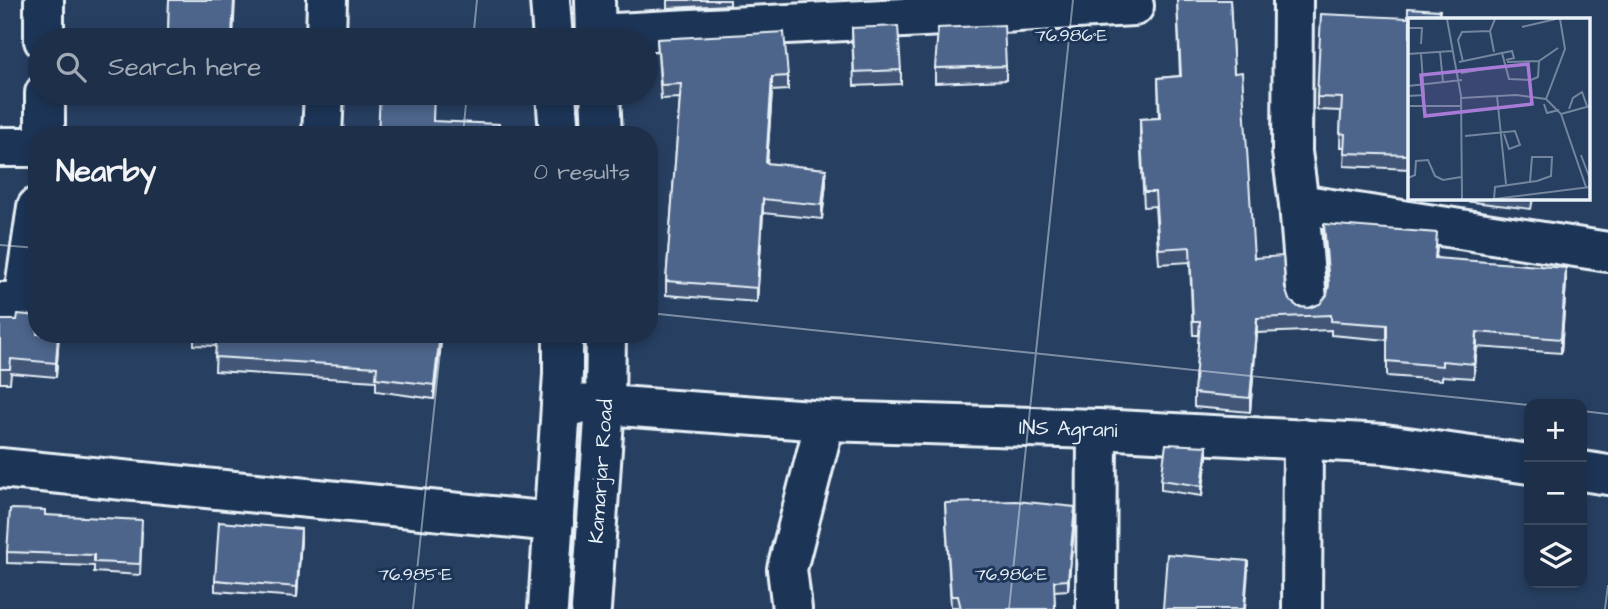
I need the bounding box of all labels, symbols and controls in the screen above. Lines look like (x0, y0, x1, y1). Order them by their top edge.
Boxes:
inset map (1408, 18, 1590, 200)
text: 76.986°E (1035, 23, 1108, 48)
search box (28, 28, 658, 105)
icon: search (52, 48, 90, 86)
text: Search here (108, 49, 261, 85)
text: Nearby (56, 151, 156, 193)
text: 0 results (533, 156, 630, 188)
street label: Kamarjar Road (581, 399, 620, 545)
map controls (1524, 399, 1587, 588)
button: + (1524, 399, 1587, 462)
street label: INS Agrani (1019, 412, 1118, 445)
button: − (1524, 462, 1587, 525)
button: layers (1524, 525, 1587, 588)
text: 76.985°E (378, 562, 452, 587)
text: 76.986°E (975, 562, 1048, 587)

